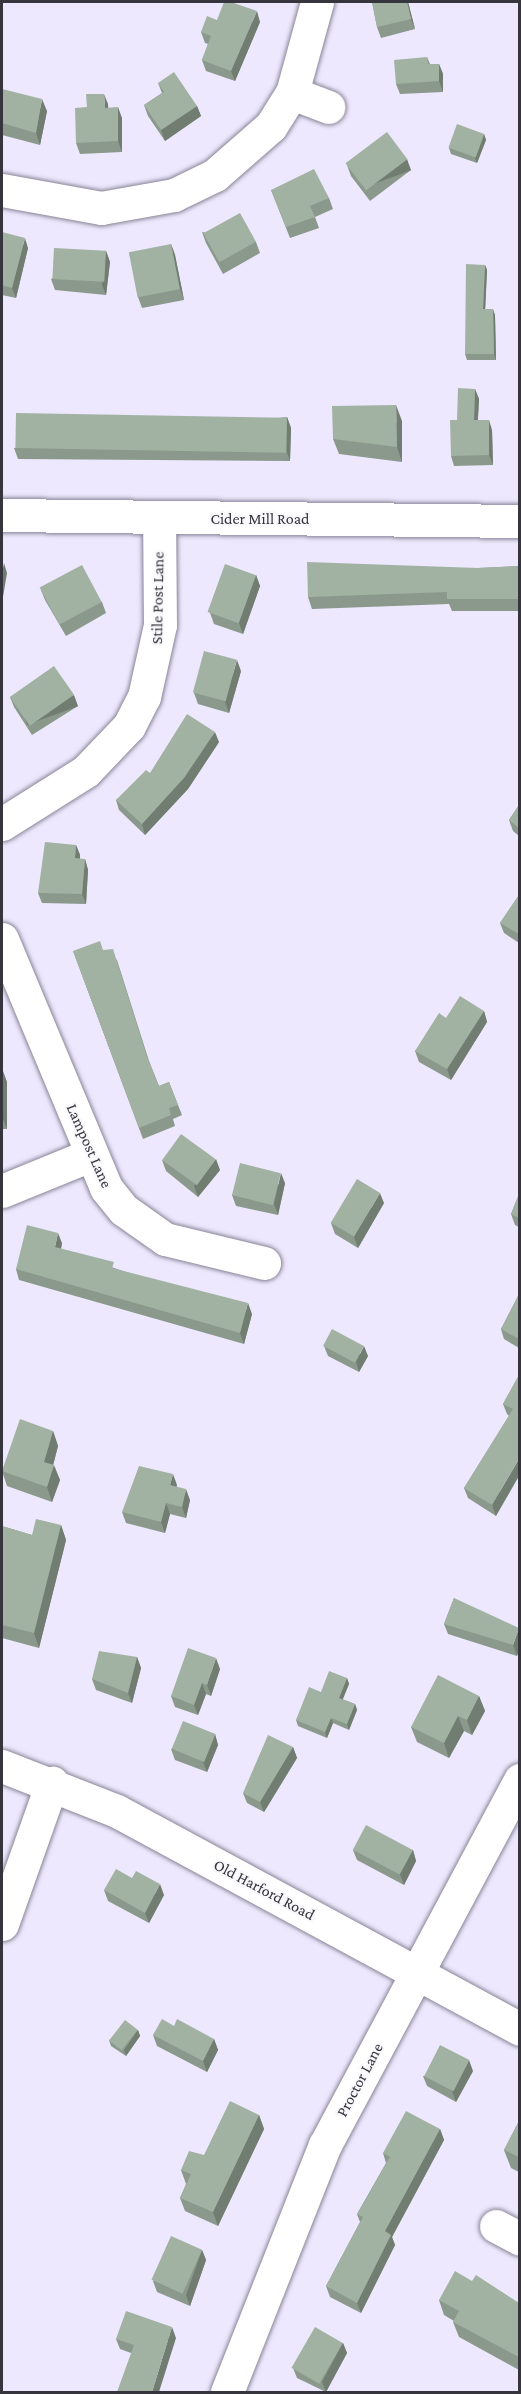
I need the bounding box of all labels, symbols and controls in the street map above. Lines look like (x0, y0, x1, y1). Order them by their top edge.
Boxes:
street label: Cider Mill Road (210, 509, 310, 529)
street label: Stile Post Lane (148, 552, 168, 644)
street label: Lampost Lane (62, 1101, 116, 1191)
street label: Old Harford Road (210, 1855, 318, 1925)
street label: Proctor Lane (333, 2040, 387, 2120)

